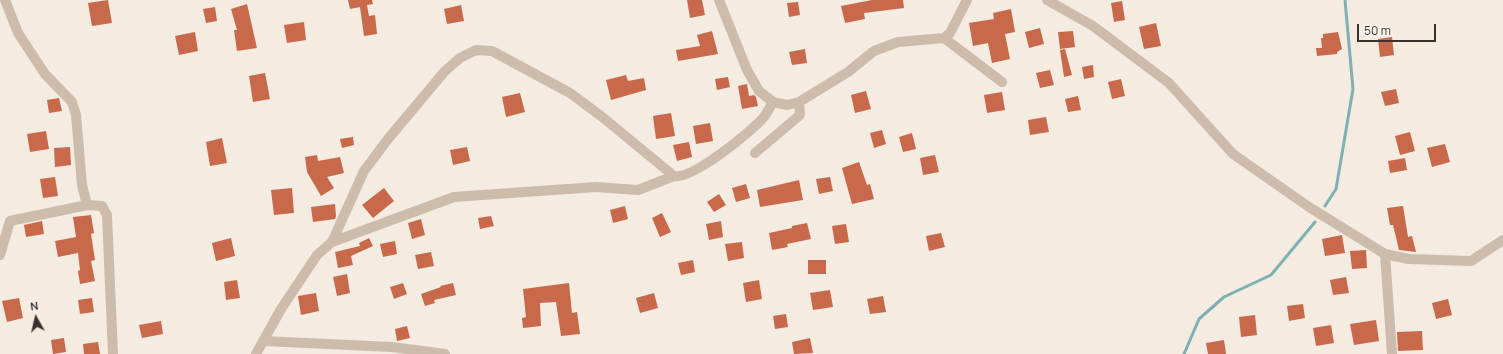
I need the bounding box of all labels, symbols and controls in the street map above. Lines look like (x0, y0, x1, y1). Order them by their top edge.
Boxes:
scale bar (1359, 16, 1438, 42)
text: 50 m (1364, 22, 1391, 39)
north arrow (16, 298, 56, 338)
text: N (29, 298, 39, 314)

